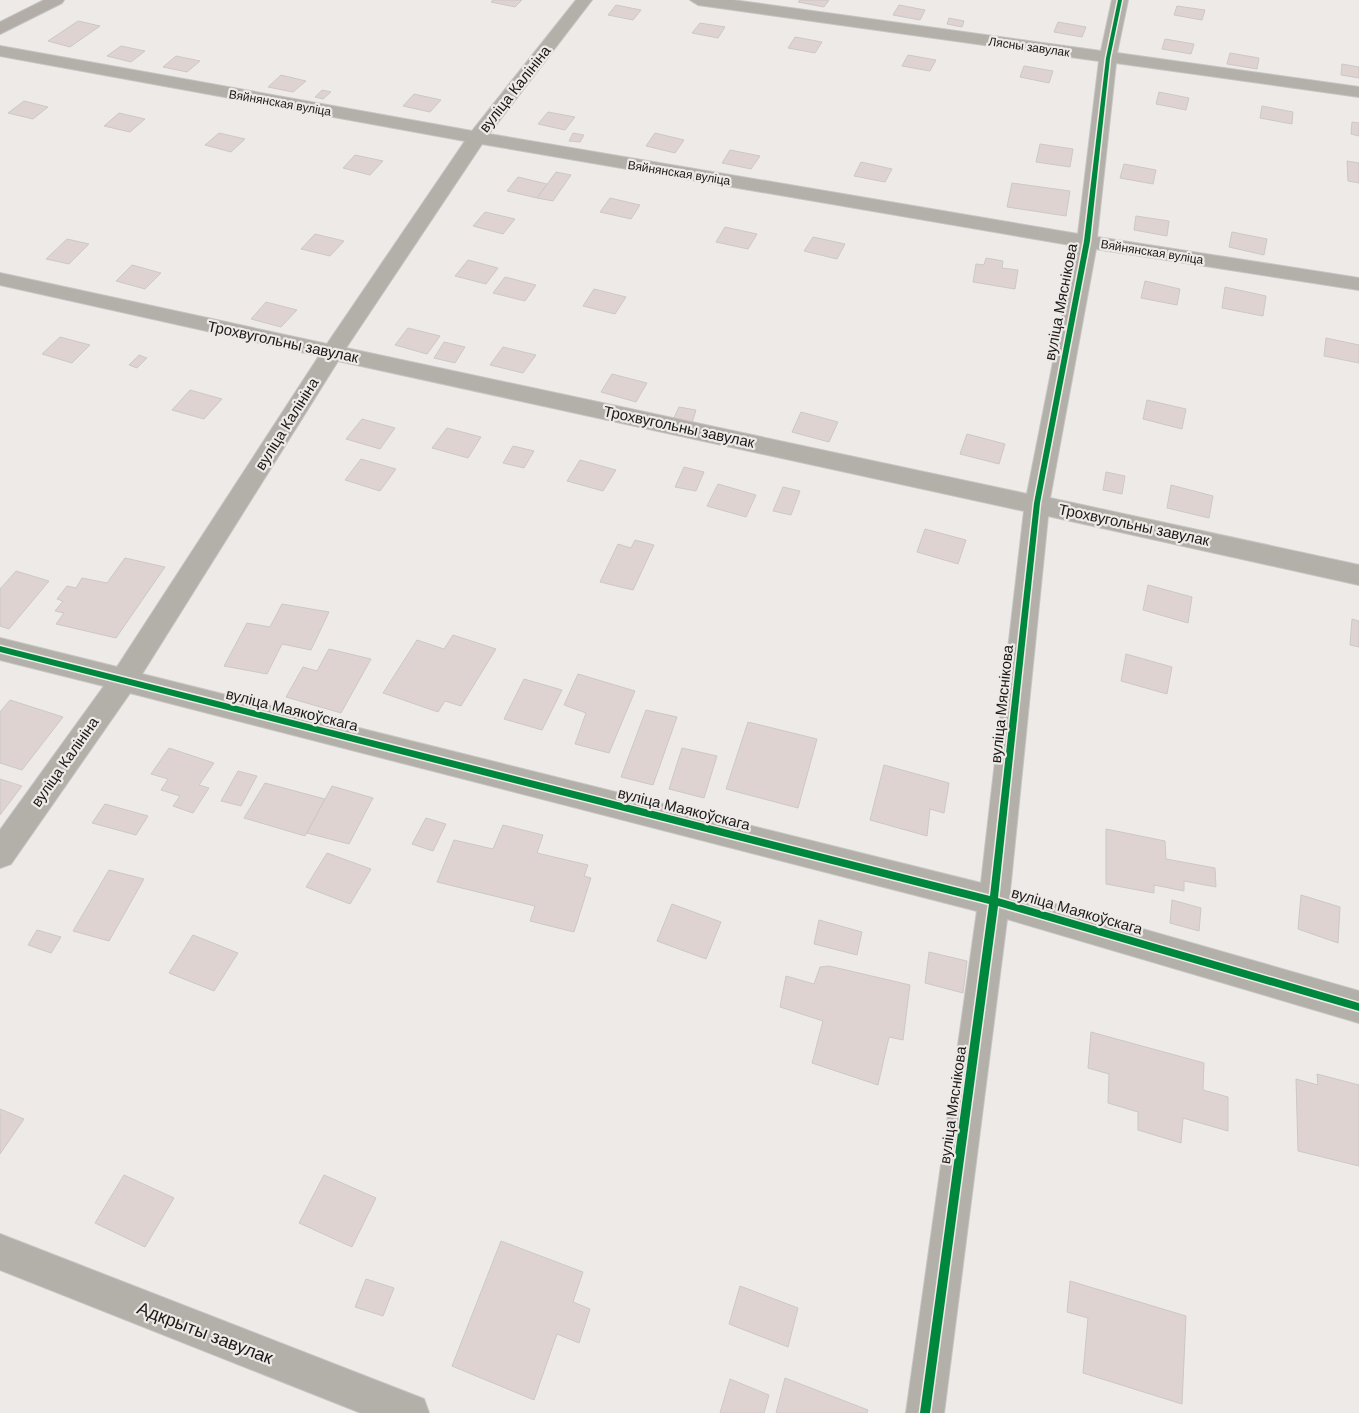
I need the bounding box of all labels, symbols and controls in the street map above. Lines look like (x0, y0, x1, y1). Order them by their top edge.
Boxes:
street label: Лясны завулак (987, 33, 1071, 61)
street label: вуліца Калініна (475, 41, 556, 137)
street label: Вяйнянская вуліца (228, 86, 333, 120)
street label: Вяйнянская вуліца (627, 157, 732, 189)
street label: Вяйнянская вуліца (1100, 236, 1205, 268)
street label: вуліца Мяснікова (1040, 241, 1082, 362)
street label: Трохвугольны завулак (206, 316, 361, 368)
street label: вуліца Калініна (251, 374, 324, 474)
street label: Трохвугольны завулак (602, 401, 757, 453)
street label: Трохвугольны завулак (1057, 499, 1212, 551)
street label: вуліца Мяснікова (986, 643, 1018, 764)
street label: вуліца Маякоўскага (224, 684, 361, 736)
street label: вуліца Калініна (27, 713, 104, 811)
street label: вуліца Маякоўскага (616, 783, 753, 835)
street label: вуліца Маякоўскага (1009, 883, 1146, 939)
street label: вуліца Мяснікова (935, 1044, 971, 1165)
street label: Адкрыты завулак (134, 1296, 277, 1370)

